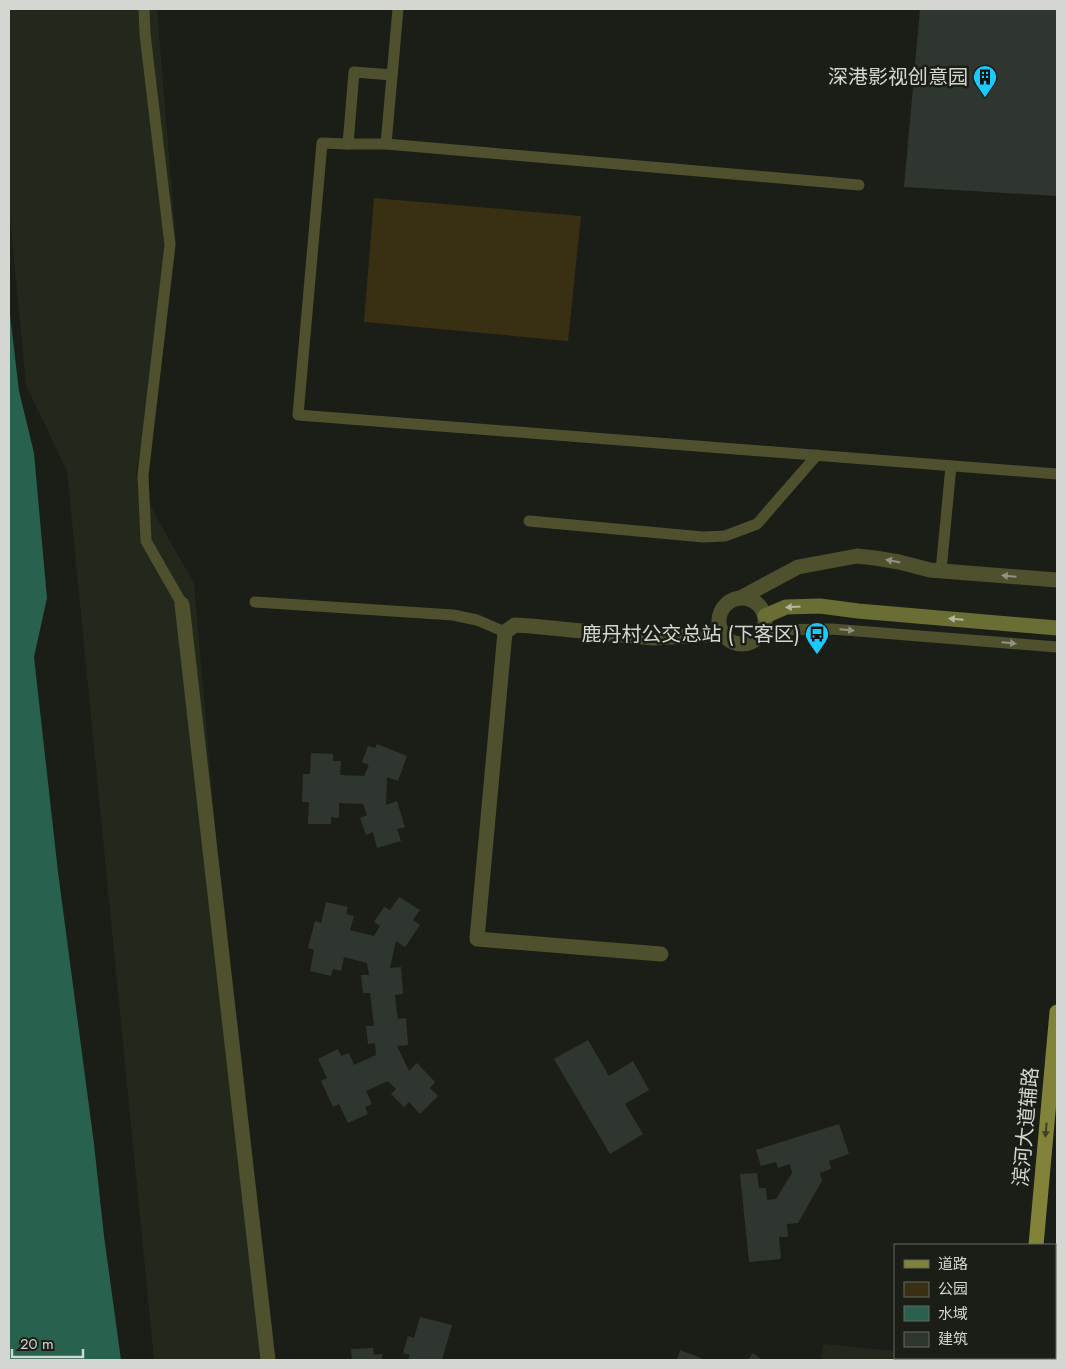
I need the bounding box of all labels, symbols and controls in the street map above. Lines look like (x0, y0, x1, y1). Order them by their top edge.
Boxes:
place label: 深港影视创意园 (828, 63, 968, 92)
building icon: 深港影视创意园 (972, 64, 998, 98)
one-way arrow (884, 557, 900, 565)
one-way arrow (1000, 572, 1016, 580)
one-way arrow (785, 603, 801, 611)
one-way arrow (948, 615, 964, 623)
place label: 鹿丹村公交总站 (下客区) (582, 620, 800, 649)
bus stop icon: 鹿丹村公交总站 (下客区) (804, 621, 830, 655)
one-way arrow (840, 626, 856, 634)
one-way arrow (1002, 640, 1018, 648)
street label: 滨河大道辅路 (1006, 1066, 1046, 1188)
one-way arrow (1042, 1123, 1050, 1139)
legend (894, 1244, 1056, 1359)
text: 道路 (938, 1253, 968, 1275)
text: 公园 (938, 1278, 968, 1300)
text: 水域 (938, 1303, 968, 1325)
scale bar (12, 1326, 84, 1358)
text: 建筑 (938, 1328, 968, 1350)
text: 20 m (20, 1333, 54, 1355)

